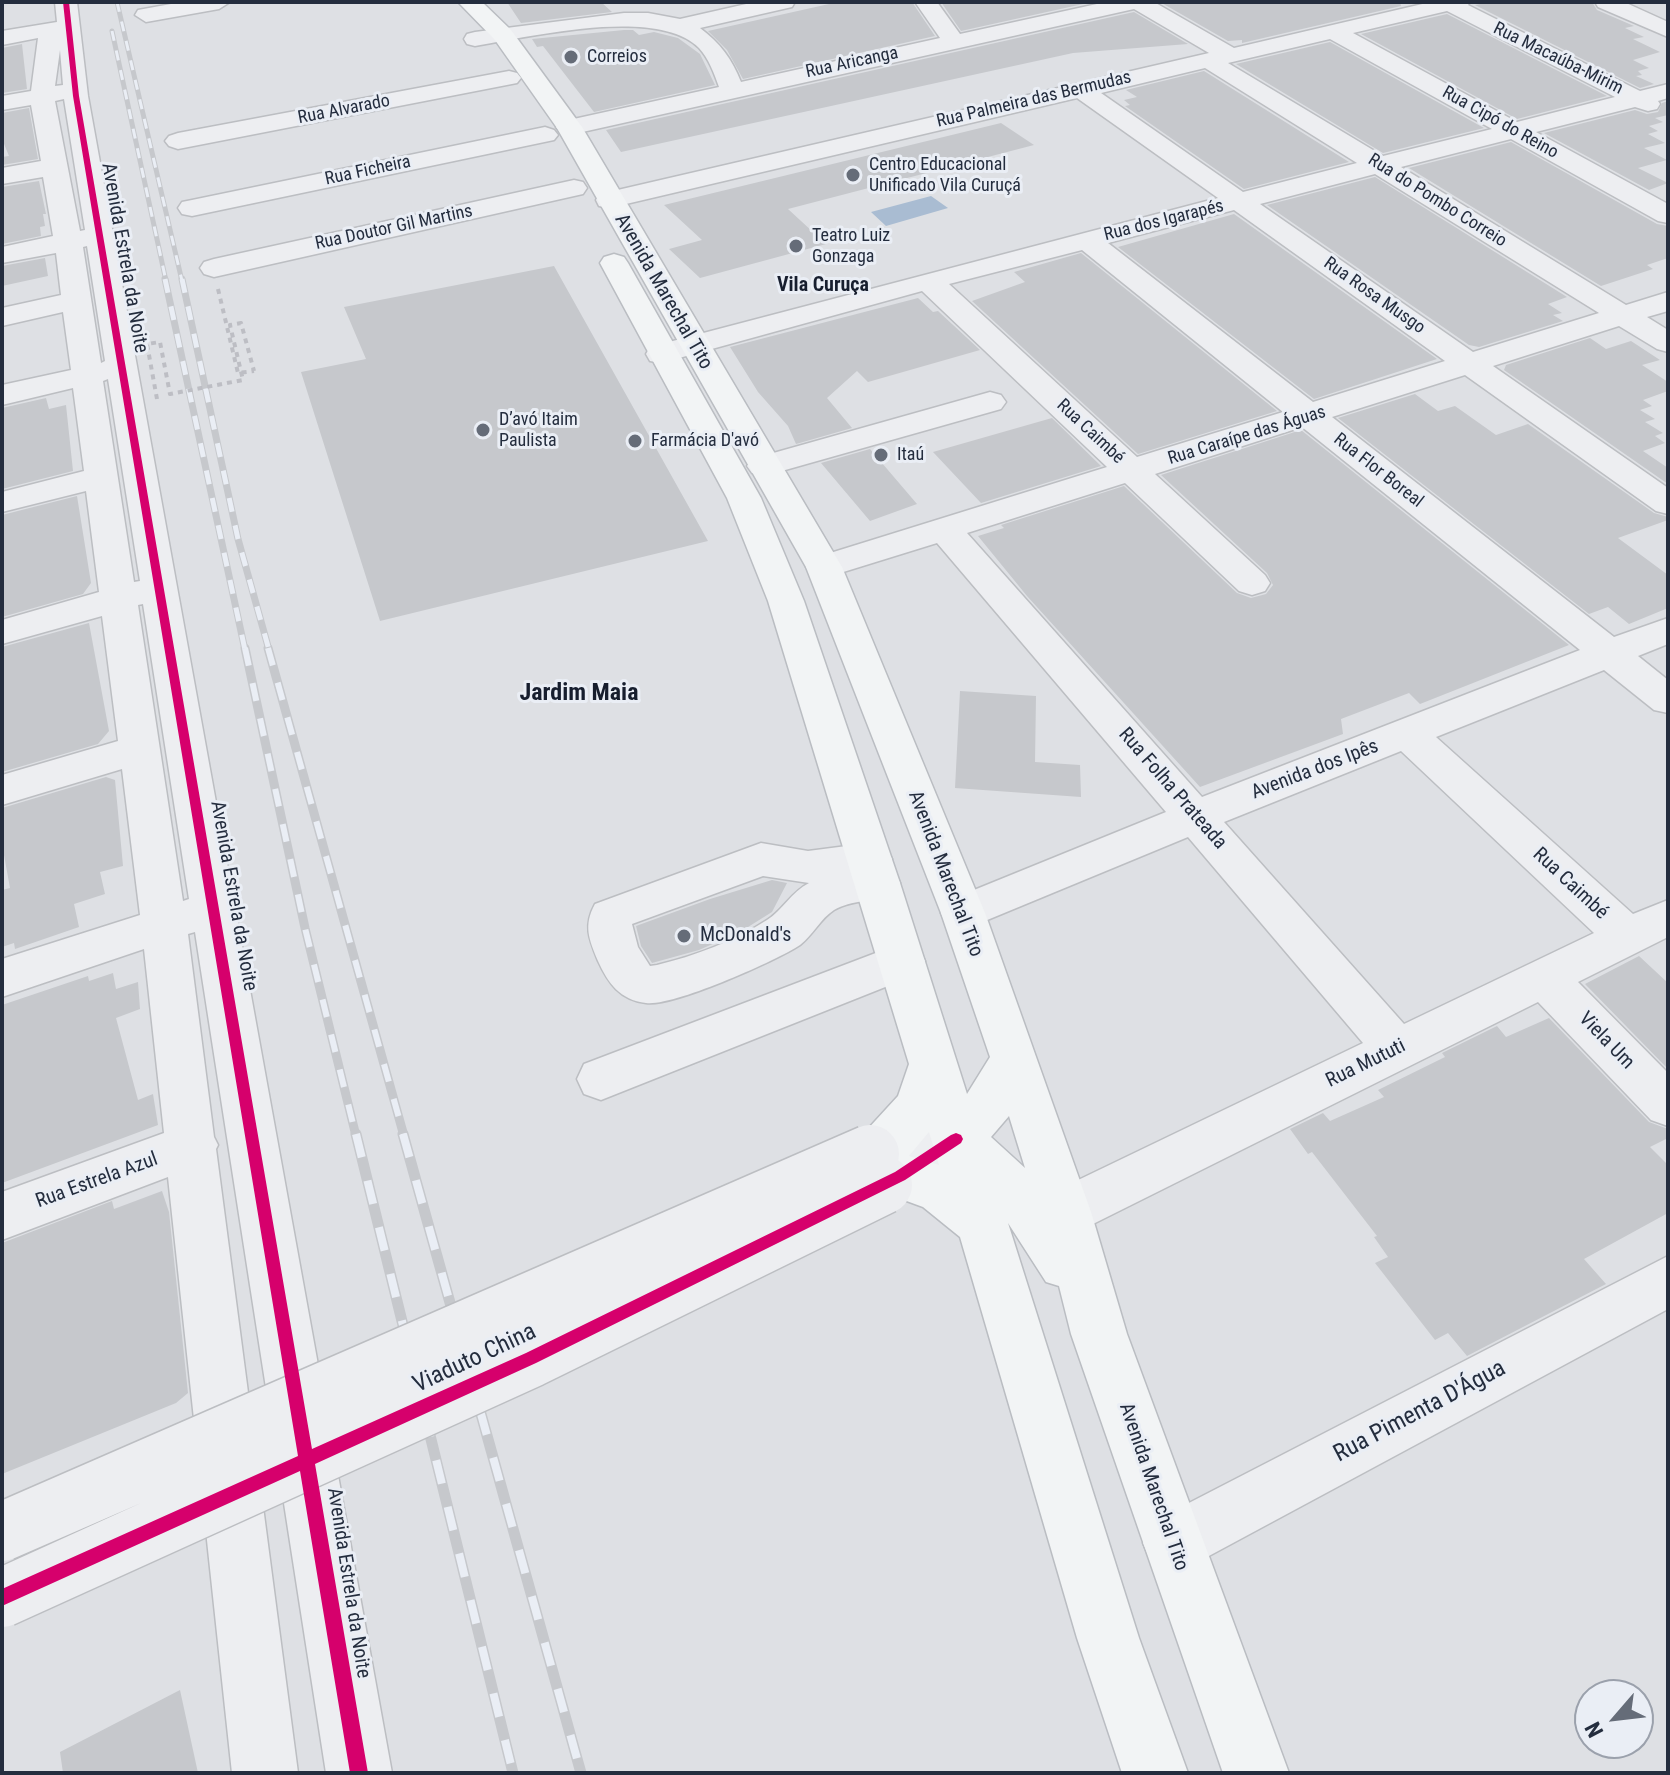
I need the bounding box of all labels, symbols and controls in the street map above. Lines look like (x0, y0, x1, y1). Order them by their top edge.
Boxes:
street label: Rua Macaúba-Mirim (1490, 18, 1626, 100)
street label: Rua Aricanga (804, 43, 900, 83)
place label: Correios (587, 46, 647, 68)
marker: Correios (562, 48, 580, 66)
street label: Rua Palmeira das Bermudas (934, 67, 1134, 133)
street label: Rua Cipó do Reino (1438, 82, 1562, 164)
street label: Rua Alvarado (296, 90, 392, 130)
street label: Rua do Pombo Correio (1364, 150, 1510, 252)
street label: Rua Ficheira (323, 151, 413, 191)
place label: Centro Educacional Unificado Vila Curuçá (869, 154, 1021, 196)
street label: Avenida Estrela da Noite (95, 161, 153, 355)
marker: Centro Educacional Unificado Vila Curuçá (844, 166, 862, 184)
street label: Rua dos Igarapés (1102, 196, 1226, 246)
street label: Rua Doutor Gil Martins (313, 201, 475, 255)
street label: Avenida Marechal Tito (609, 210, 717, 374)
place label: Teatro Luiz Gonzaga (812, 225, 890, 268)
marker: Teatro Luiz Gonzaga (787, 237, 805, 255)
street label: Rua Rosa Musgo (1319, 253, 1429, 339)
district label: Vila Curuça (777, 274, 869, 298)
street label: Rua Caimbé (1052, 395, 1128, 469)
street label: Rua Caraípe das Águas (1165, 402, 1329, 470)
place label: D’avó Itaim Paulista (499, 409, 578, 452)
marker: D’avó Itaim Paulista (474, 421, 492, 439)
street label: Rua Flor Boreal (1329, 429, 1427, 513)
place label: Farmácia D'avó (651, 430, 759, 452)
marker: Farmácia D'avó (626, 432, 644, 450)
place label: Itaú (897, 444, 924, 466)
marker: Itaú (872, 446, 890, 464)
district label: Jardim Maia (520, 680, 638, 708)
street label: Rua Folha Prateada (1113, 723, 1231, 855)
street label: Avenida dos Ipês (1248, 735, 1382, 805)
street label: Avenida Marechal Tito (902, 788, 988, 960)
street label: Avenida Estrela da Noite (204, 799, 262, 993)
street label: Rua Caimbé (1527, 843, 1613, 925)
place label: McDonald's (700, 924, 791, 948)
marker: McDonald's (675, 927, 693, 945)
street label: Viela Um (1573, 1007, 1639, 1075)
street label: Rua Mututi (1322, 1035, 1410, 1093)
street label: Rua Estrela Azul (33, 1148, 161, 1214)
street label: Viaduto China (409, 1318, 541, 1400)
street label: Rua Pimenta D'Água (1329, 1355, 1511, 1469)
street label: Avenida Marechal Tito (1113, 1400, 1193, 1574)
street label: Avenida Estrela da Noite (321, 1486, 375, 1680)
north arrow (1574, 1679, 1654, 1759)
text: N (1580, 1718, 1608, 1741)

